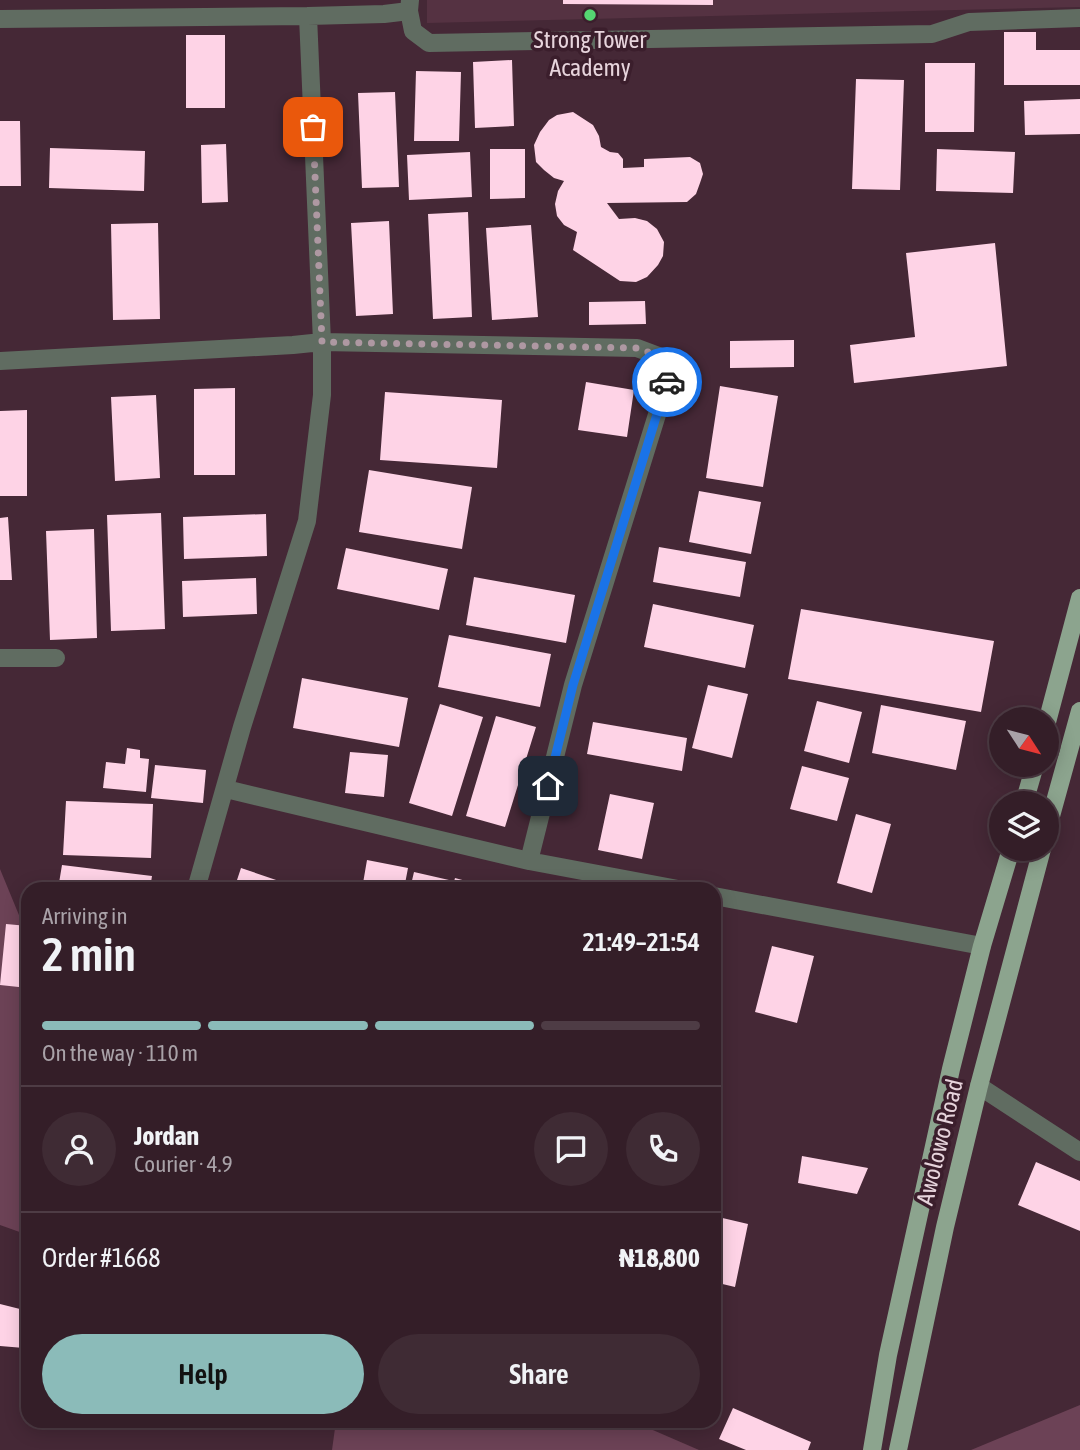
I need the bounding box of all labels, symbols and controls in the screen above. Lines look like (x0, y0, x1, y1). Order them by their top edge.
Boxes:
marker: Strong Tower Academy (582, 7, 598, 23)
place label: Strong Tower Academy (534, 26, 647, 81)
pin (283, 97, 343, 157)
icon: bag (294, 108, 332, 146)
courier (632, 347, 702, 417)
icon: car (648, 363, 686, 401)
north arrow (989, 707, 1059, 777)
map controls (989, 707, 1059, 861)
pin (518, 756, 578, 816)
icon: home (529, 767, 567, 805)
button: layers (989, 791, 1059, 861)
text: Arriving in (42, 903, 128, 929)
text: 21:49–21:54 (583, 927, 700, 957)
text: 2 min (42, 928, 136, 981)
text: On the way · 110 m (42, 1040, 198, 1066)
street label: Awolowo Road (911, 1076, 968, 1208)
button: person (42, 1112, 116, 1186)
button: chat (534, 1112, 608, 1186)
button: phone (626, 1112, 700, 1186)
text: Jordan (134, 1121, 199, 1151)
text: Courier · 4.9 (134, 1151, 233, 1177)
text: Order #1668 (42, 1243, 161, 1273)
text: ₦18,800 (619, 1243, 700, 1273)
button: Help (42, 1334, 364, 1414)
button: Share (378, 1334, 700, 1414)

